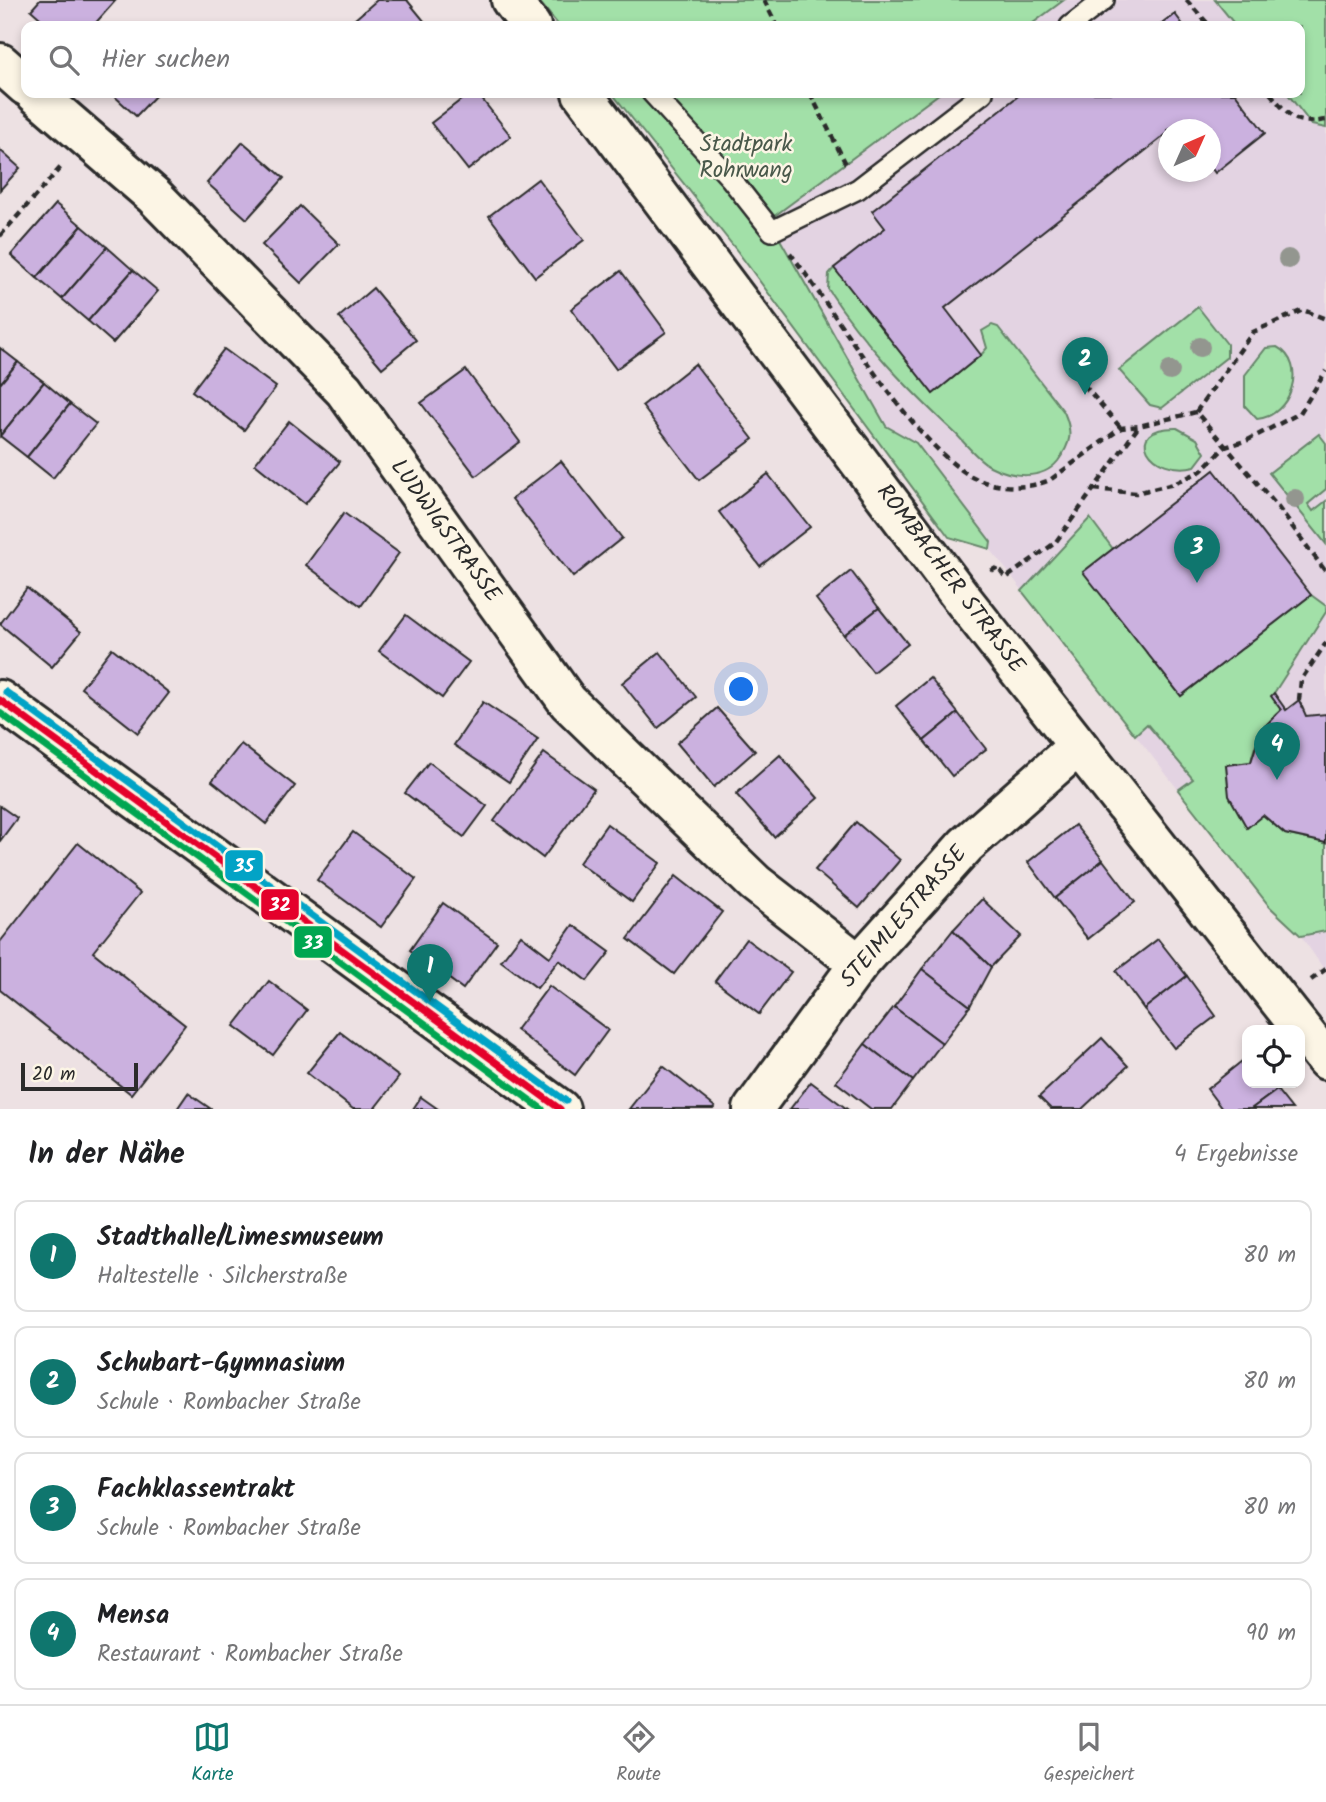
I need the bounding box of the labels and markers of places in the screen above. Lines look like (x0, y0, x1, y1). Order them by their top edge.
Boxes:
pin: 2 (1062, 337, 1108, 395)
pin: 3 (1174, 525, 1220, 583)
pin: 4 (1254, 722, 1300, 780)
pin: 1 (407, 944, 453, 1002)

